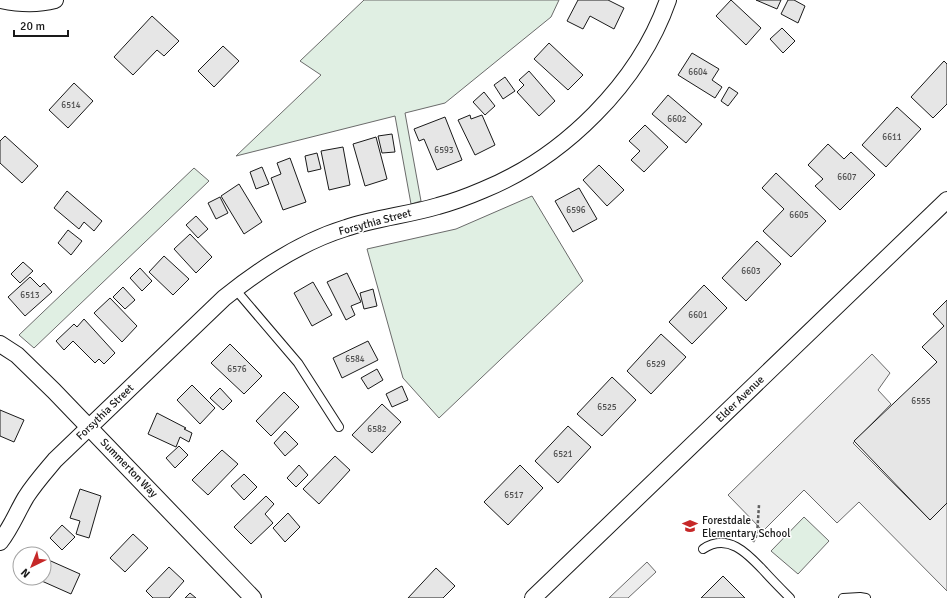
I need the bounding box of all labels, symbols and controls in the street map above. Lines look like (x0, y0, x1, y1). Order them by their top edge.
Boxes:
scale bar (14, 12, 68, 38)
text: 20 m (20, 19, 45, 34)
house number: 6604 (688, 67, 708, 78)
house number: 6514 (61, 100, 81, 111)
house number: 6602 (667, 114, 687, 125)
house number: 6611 (882, 132, 902, 143)
house number: 6593 (434, 145, 454, 156)
house number: 6607 (837, 172, 857, 183)
house number: 6596 (566, 205, 586, 216)
street label: Forsythia Street (337, 206, 413, 238)
house number: 6605 (789, 210, 809, 221)
house number: 6603 (741, 266, 761, 277)
house number: 6513 (20, 290, 40, 301)
house number: 6601 (688, 310, 708, 321)
house number: 6584 (345, 354, 365, 365)
house number: 6529 (646, 359, 666, 370)
house number: 6576 (227, 364, 247, 375)
street label: Elder Avenue (713, 373, 767, 425)
street label: Forsythia Street (74, 381, 137, 443)
house number: 6555 (911, 396, 931, 407)
house number: 6525 (597, 402, 617, 413)
house number: 6582 (367, 424, 387, 435)
street label: Summerton Way (98, 436, 161, 501)
house number: 6521 (553, 449, 573, 460)
house number: 6517 (504, 490, 524, 501)
place label: Forestdale Elementary School (702, 514, 790, 540)
school or university icon: Forestdale Elementary School (681, 517, 699, 535)
north arrow (12, 546, 52, 586)
text: N (18, 566, 33, 580)

